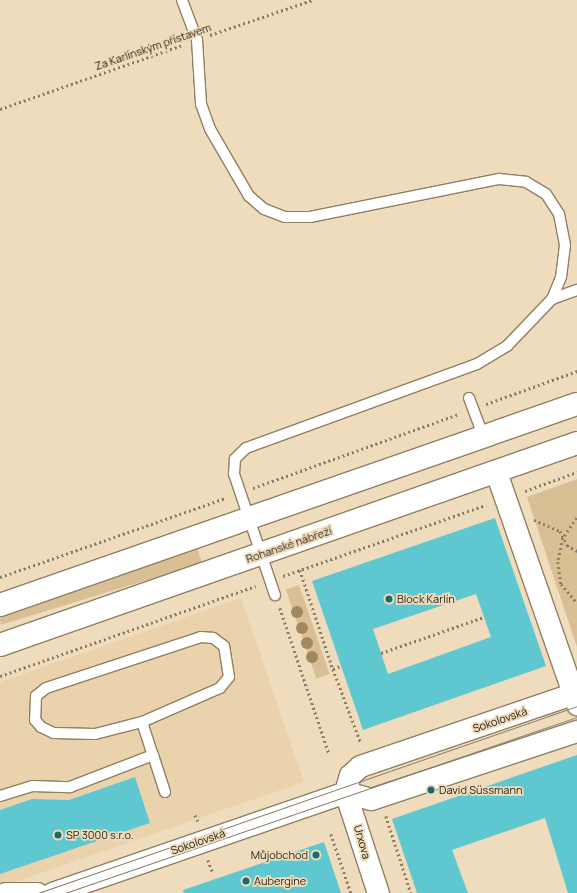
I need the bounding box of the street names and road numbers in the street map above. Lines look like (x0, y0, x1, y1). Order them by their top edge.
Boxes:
street label: Za Karlínským přístavem (93, 21, 213, 73)
street label: Rohanské nábřeží (244, 524, 334, 566)
street label: Sokolovská (471, 705, 529, 735)
street label: Urxova (351, 823, 373, 861)
street label: Sokolovská (169, 827, 227, 857)

